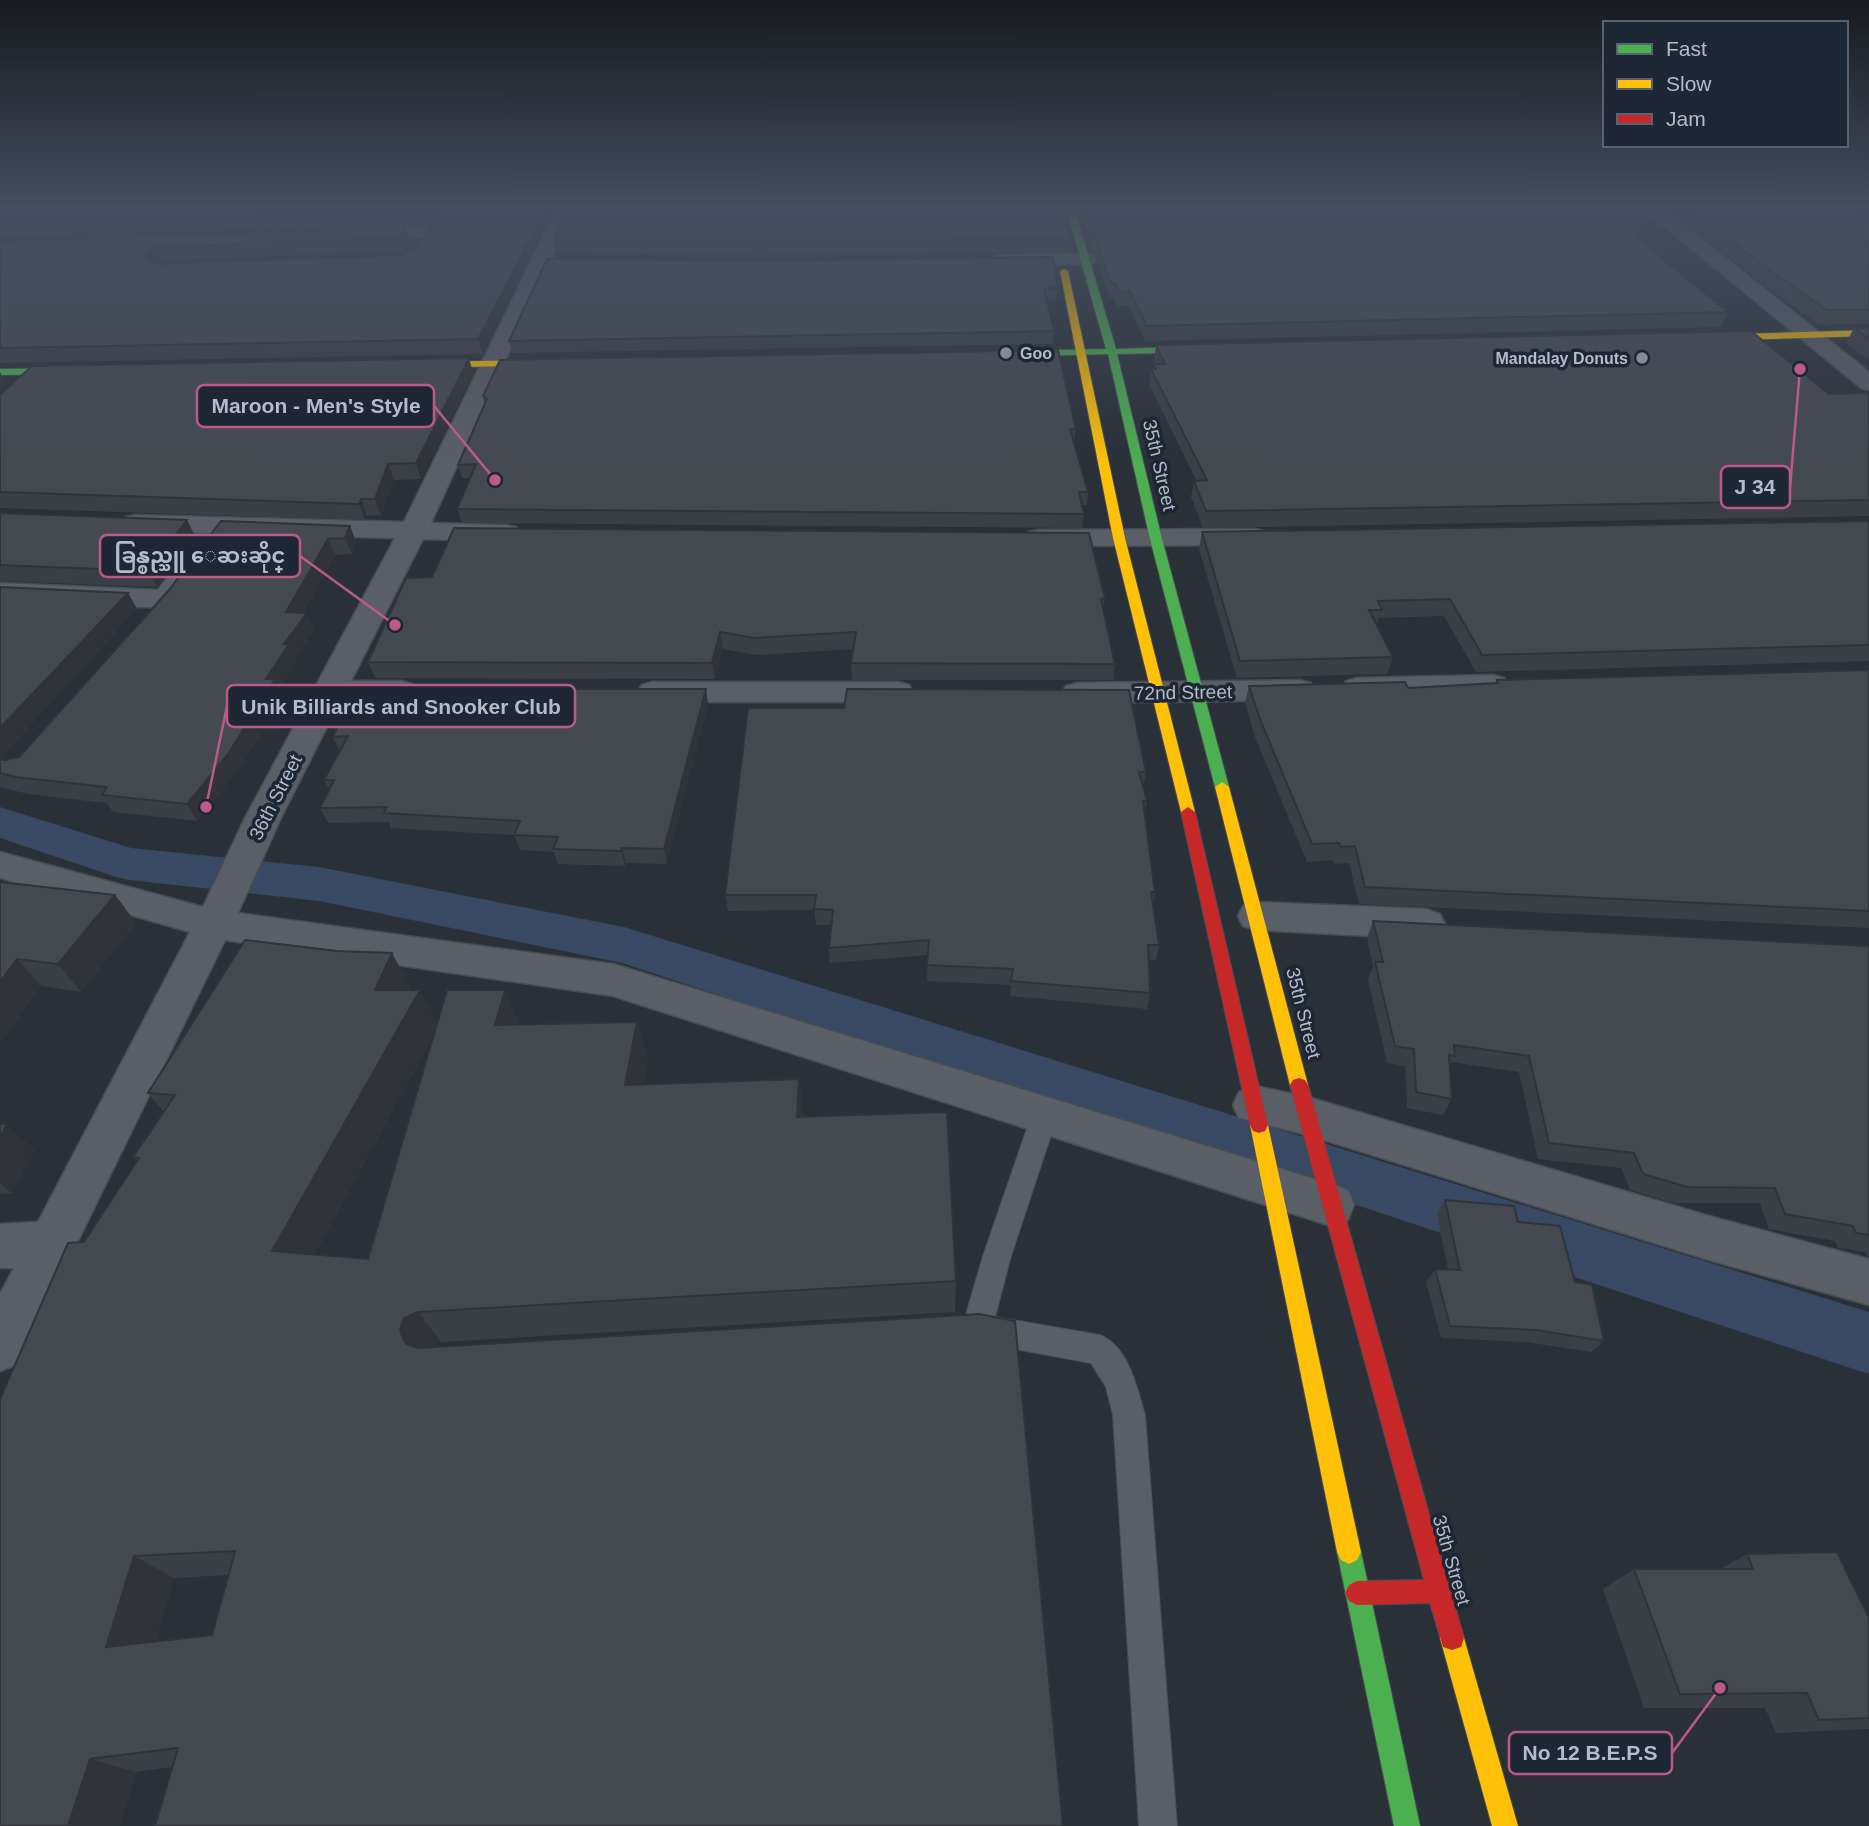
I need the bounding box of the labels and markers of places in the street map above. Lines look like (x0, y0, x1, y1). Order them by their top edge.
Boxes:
marker: Goo (998, 345, 1014, 361)
place label: Goo (1020, 345, 1052, 362)
place label: Mandalay Donuts (1496, 350, 1628, 367)
marker: Mandalay Donuts (1634, 350, 1650, 366)
callout: Maroon - Men's Style (197, 385, 434, 427)
callout: J 34 (1721, 466, 1790, 508)
callout: ခြန္စည္သူ ေဆးဆိုင္ (100, 535, 300, 577)
callout: Unik Billiards and Snooker Club (227, 685, 575, 727)
callout: No 12 B.E.P.S (1509, 1732, 1672, 1774)

